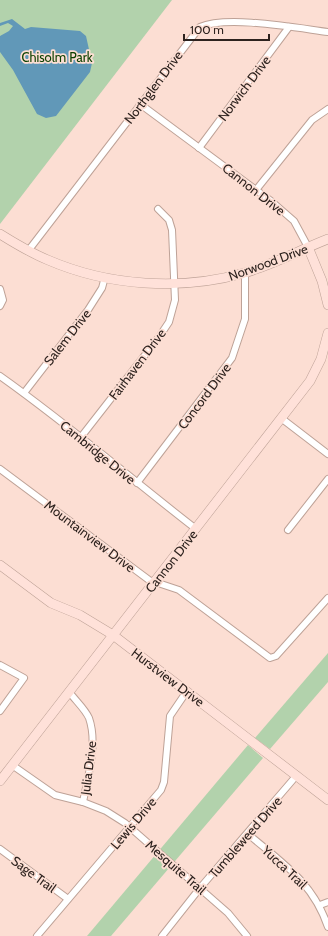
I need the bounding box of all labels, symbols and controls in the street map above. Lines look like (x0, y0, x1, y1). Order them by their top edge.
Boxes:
scale bar (184, 16, 269, 42)
text: 100 m (190, 22, 224, 37)
street label: Northglen Drive (120, 47, 186, 127)
park label: Chisolm Park (21, 49, 93, 65)
street label: Norwich Drive (214, 52, 274, 124)
street label: Cannon Drive (219, 160, 289, 219)
street label: Norwood Drive (226, 240, 310, 284)
street label: Salem Drive (40, 305, 94, 368)
street label: Fairhaven Drive (105, 325, 169, 403)
street label: Concord Drive (174, 360, 234, 432)
street label: Cambridge Drive (57, 417, 139, 487)
street label: Mountainview Drive (42, 497, 139, 575)
street label: Cannon Drive (142, 526, 201, 596)
street label: Hurstview Drive (128, 644, 208, 710)
street label: Julia Drive (77, 740, 99, 797)
street label: Tumbleweed Drive (205, 793, 285, 881)
street label: Lewis Drive (107, 794, 159, 852)
street label: Mesquite Trail (142, 836, 210, 898)
street label: Yucca Trail (258, 841, 311, 892)
street label: Sage Trail (8, 852, 60, 896)

